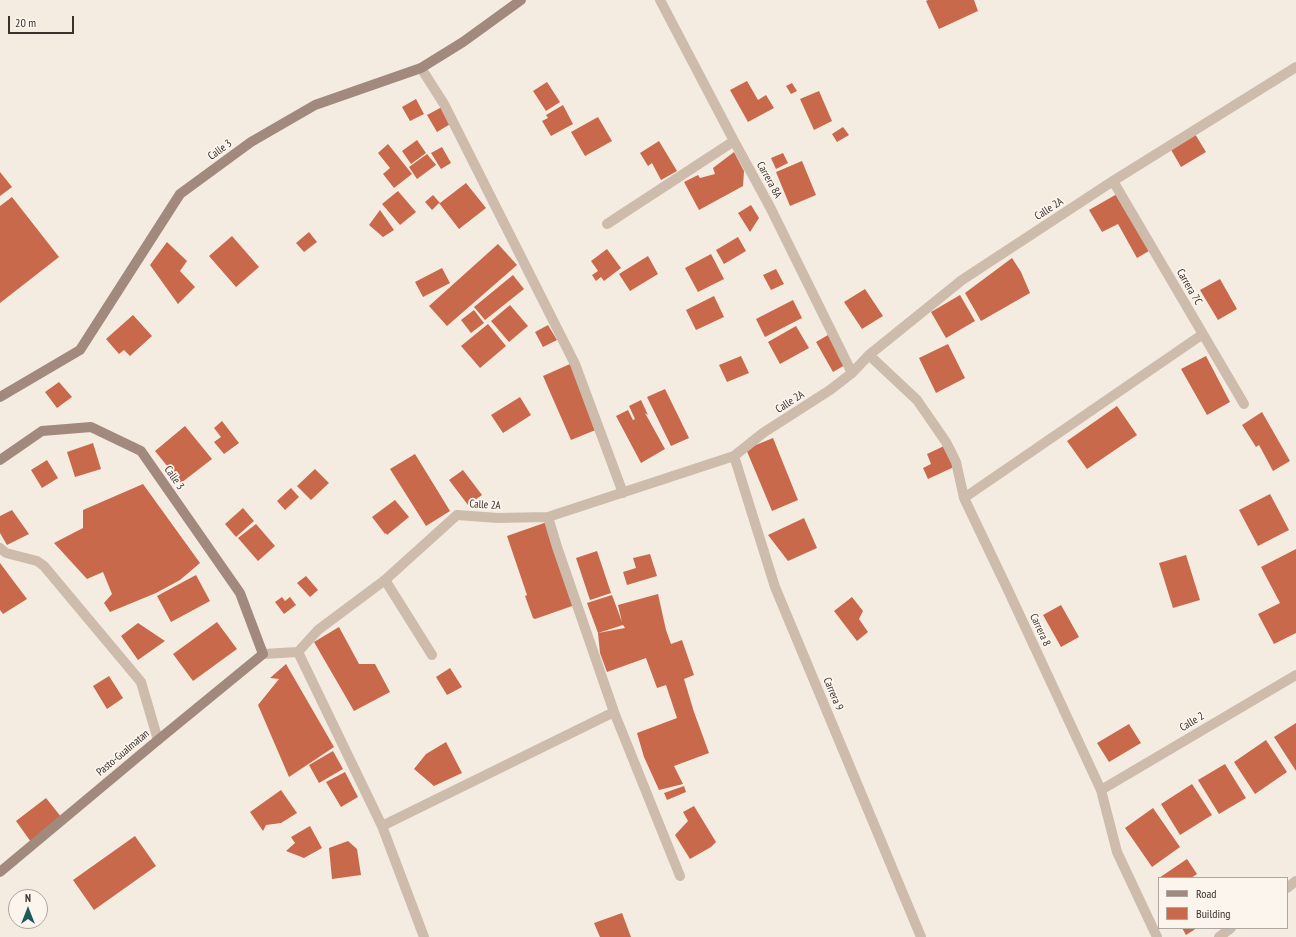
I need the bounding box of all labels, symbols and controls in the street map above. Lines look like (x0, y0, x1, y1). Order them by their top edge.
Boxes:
scale bar (10, 8, 76, 34)
text: 20 m (15, 15, 36, 30)
street label: Calle 3 (206, 137, 234, 163)
street label: Carrera 8A (754, 159, 784, 201)
street label: Calle 2A (1032, 195, 1066, 223)
street label: Carrera 7C (1173, 267, 1205, 307)
street label: Calle 2A (773, 388, 807, 416)
street label: Calle 3 (161, 463, 187, 493)
street label: Calle 2A (469, 498, 501, 512)
street label: Carrera 8 (1027, 612, 1053, 648)
street label: Carrera 9 (820, 676, 846, 712)
street label: Calle 2 (1177, 710, 1207, 734)
street label: Pasto-Gualmatan (94, 727, 152, 779)
legend (1158, 877, 1288, 929)
text: Road (1196, 886, 1216, 901)
north arrow (8, 889, 48, 929)
text: N (25, 891, 31, 905)
text: Building (1196, 906, 1231, 921)

